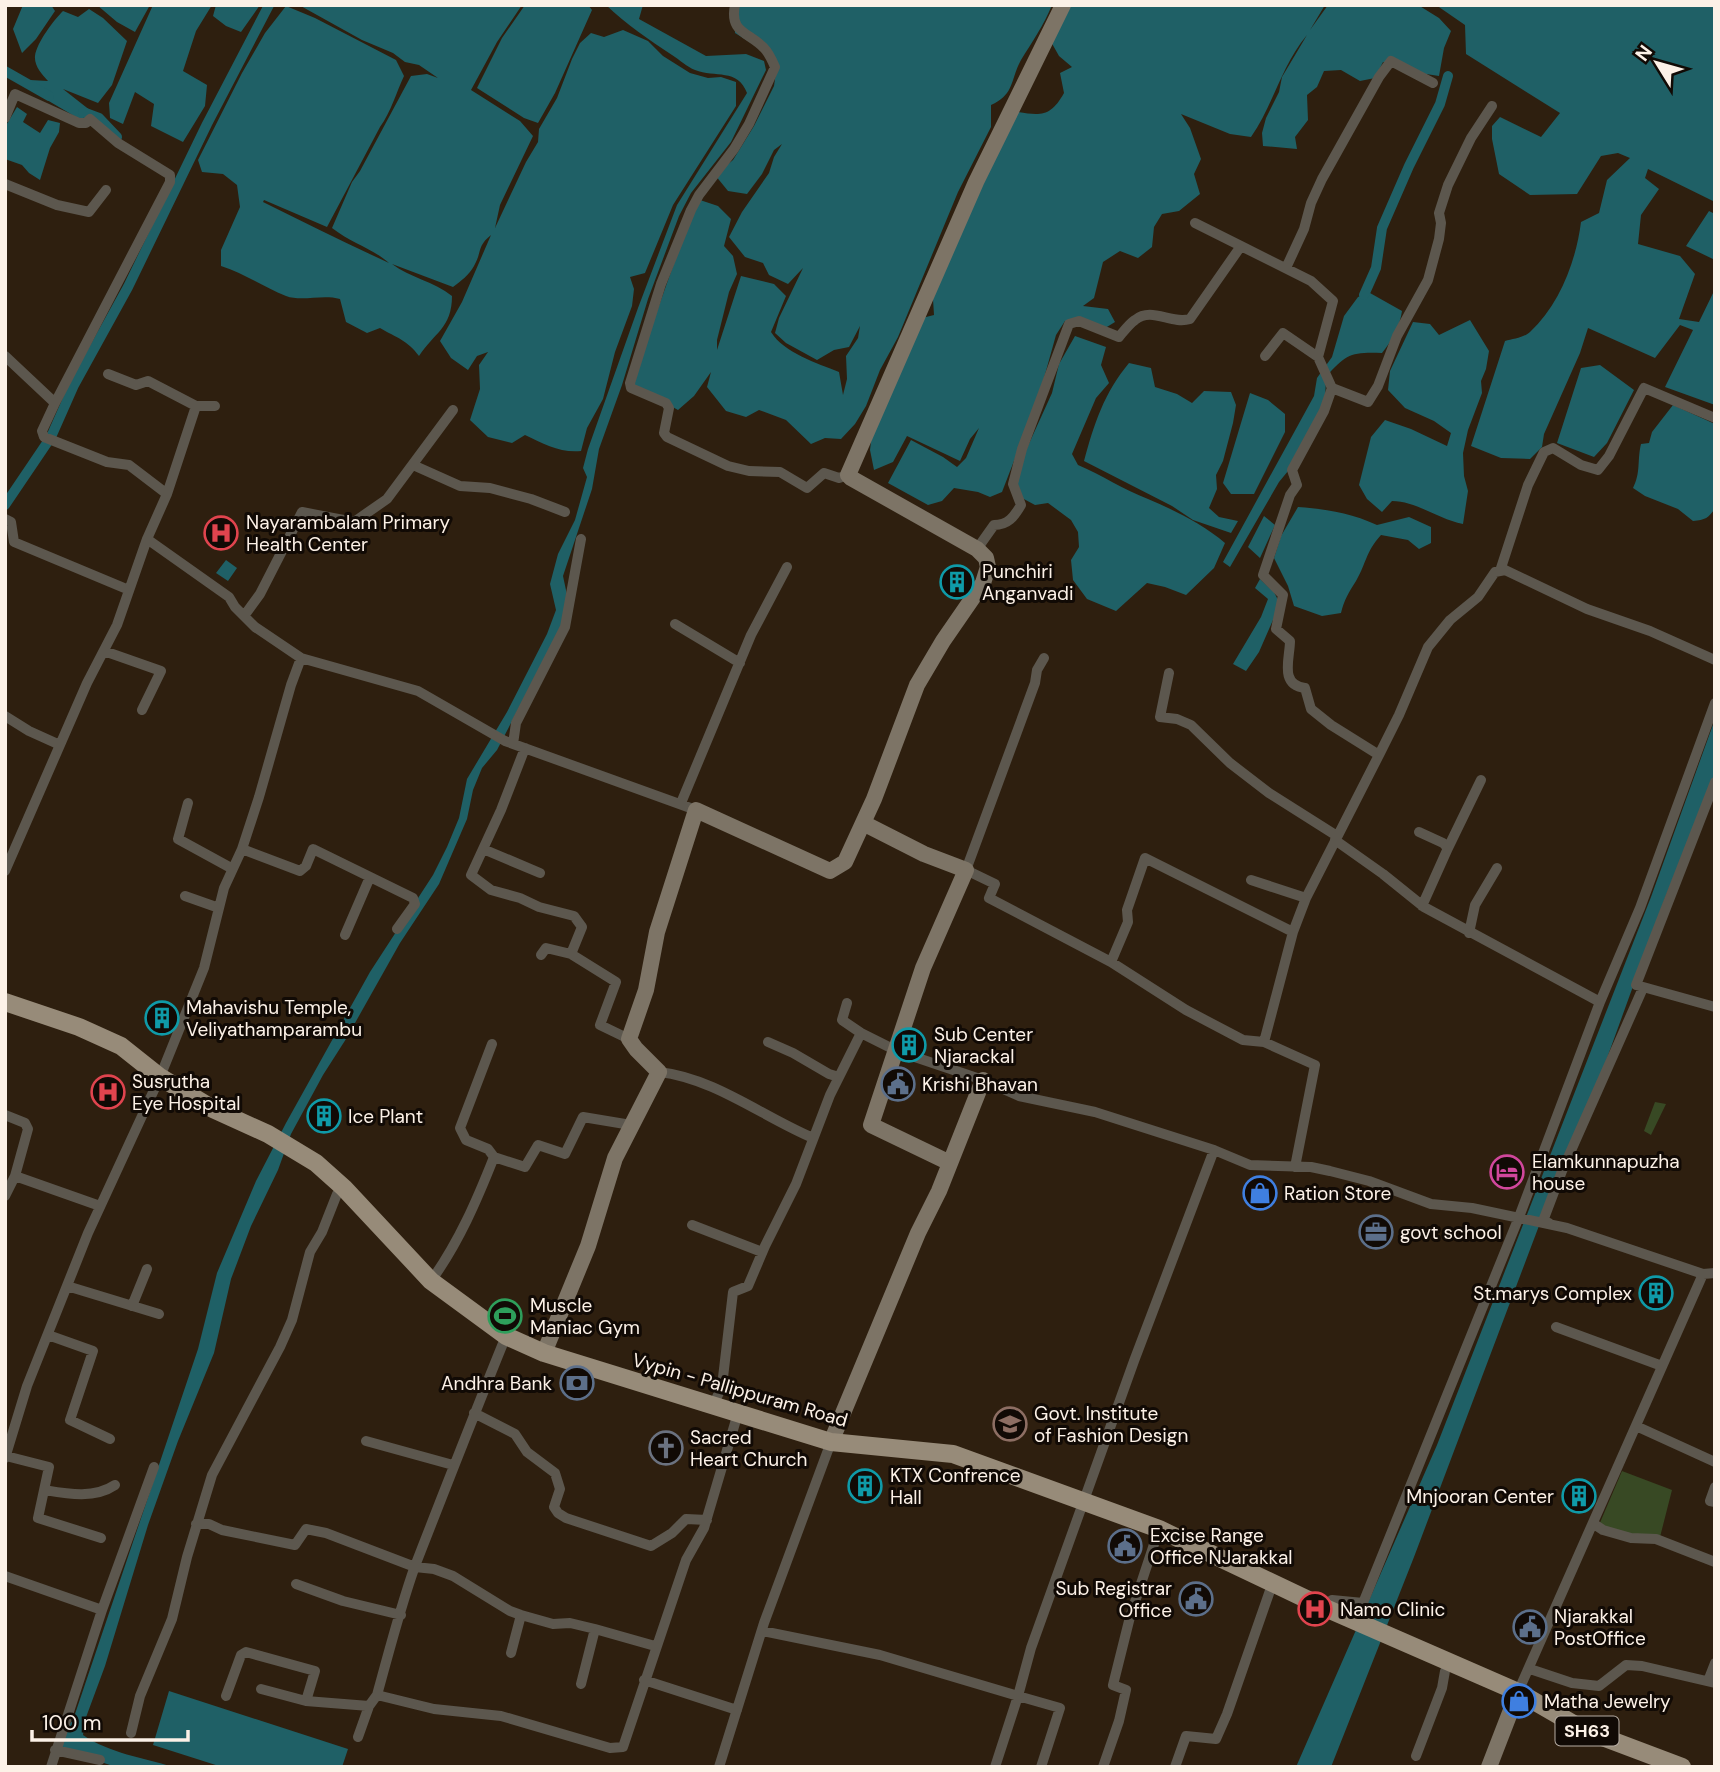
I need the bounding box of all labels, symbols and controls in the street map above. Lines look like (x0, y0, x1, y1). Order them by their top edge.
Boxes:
north arrow (1622, 28, 1692, 98)
text: N (1630, 40, 1658, 66)
place label: Nayarambalam Primary Health Center (246, 510, 450, 557)
hospital icon: Nayarambalam Primary Health Center (202, 514, 240, 552)
place label: Punchiri Anganvadi (982, 559, 1074, 606)
building icon: Punchiri Anganvadi (938, 563, 976, 601)
place label: Mahavishu Temple, Veliyathamparambu (186, 995, 362, 1042)
building icon: Mahavishu Temple, Veliyathamparambu (143, 999, 181, 1037)
place label: Sub Center Njarackal (934, 1022, 1033, 1069)
building icon: Sub Center Njarackal (890, 1026, 928, 1064)
public building icon: Krishi Bhavan (879, 1065, 917, 1103)
place label: Susrutha Eye Hospital (132, 1069, 240, 1116)
place label: Krishi Bhavan (922, 1072, 1038, 1097)
hospital icon: Susrutha Eye Hospital (89, 1073, 127, 1111)
building icon: Ice Plant (305, 1097, 343, 1135)
place label: Ice Plant (348, 1104, 423, 1129)
place label: Elamkunnapuzha house (1532, 1149, 1680, 1196)
hotel icon: Elamkunnapuzha house (1488, 1153, 1526, 1191)
shop icon: Ration Store (1241, 1174, 1279, 1212)
place label: Ration Store (1284, 1181, 1391, 1206)
office icon: govt school (1357, 1213, 1395, 1251)
place label: govt school (1400, 1220, 1502, 1245)
building icon: St.marys Complex (1637, 1274, 1675, 1312)
place label: St.marys Complex (1473, 1281, 1633, 1306)
place label: Muscle Maniac Gym (530, 1293, 640, 1340)
sports icon: Muscle Maniac Gym (486, 1297, 524, 1335)
street label: Vypin - Pallippuram Road (629, 1347, 851, 1433)
bank icon: Andhra Bank (558, 1364, 596, 1402)
place label: Andhra Bank (441, 1371, 552, 1396)
place label: Govt. Institute of Fashion Design (1034, 1401, 1188, 1448)
school or university icon: Govt. Institute of Fashion Design (991, 1405, 1029, 1443)
place label: Sacred Heart Church (690, 1425, 808, 1472)
church icon: Sacred Heart Church (647, 1429, 685, 1467)
place label: KTX Confrence Hall (890, 1463, 1021, 1510)
building icon: KTX Confrence Hall (846, 1467, 884, 1505)
building icon: Mnjooran Center (1560, 1477, 1598, 1515)
place label: Mnjooran Center (1406, 1484, 1554, 1509)
place label: Excise Range Office NJarakkal (1150, 1523, 1293, 1570)
public building icon: Excise Range Office NJarakkal (1106, 1527, 1144, 1565)
place label: Sub Registrar Office (1056, 1576, 1172, 1623)
public building icon: Sub Registrar Office (1177, 1580, 1215, 1618)
hospital icon: Namo Clinic (1296, 1590, 1334, 1628)
place label: Namo Clinic (1340, 1597, 1445, 1622)
place label: Njarakkal PostOffice (1554, 1604, 1646, 1651)
public building icon: Njarakkal PostOffice (1511, 1608, 1549, 1646)
shop icon: Matha Jewelry (1500, 1682, 1538, 1720)
place label: Matha Jewelry (1544, 1689, 1671, 1714)
scale bar (32, 1698, 187, 1742)
text: 100 m (42, 1709, 102, 1737)
road number: SH63 (1556, 1716, 1618, 1746)

